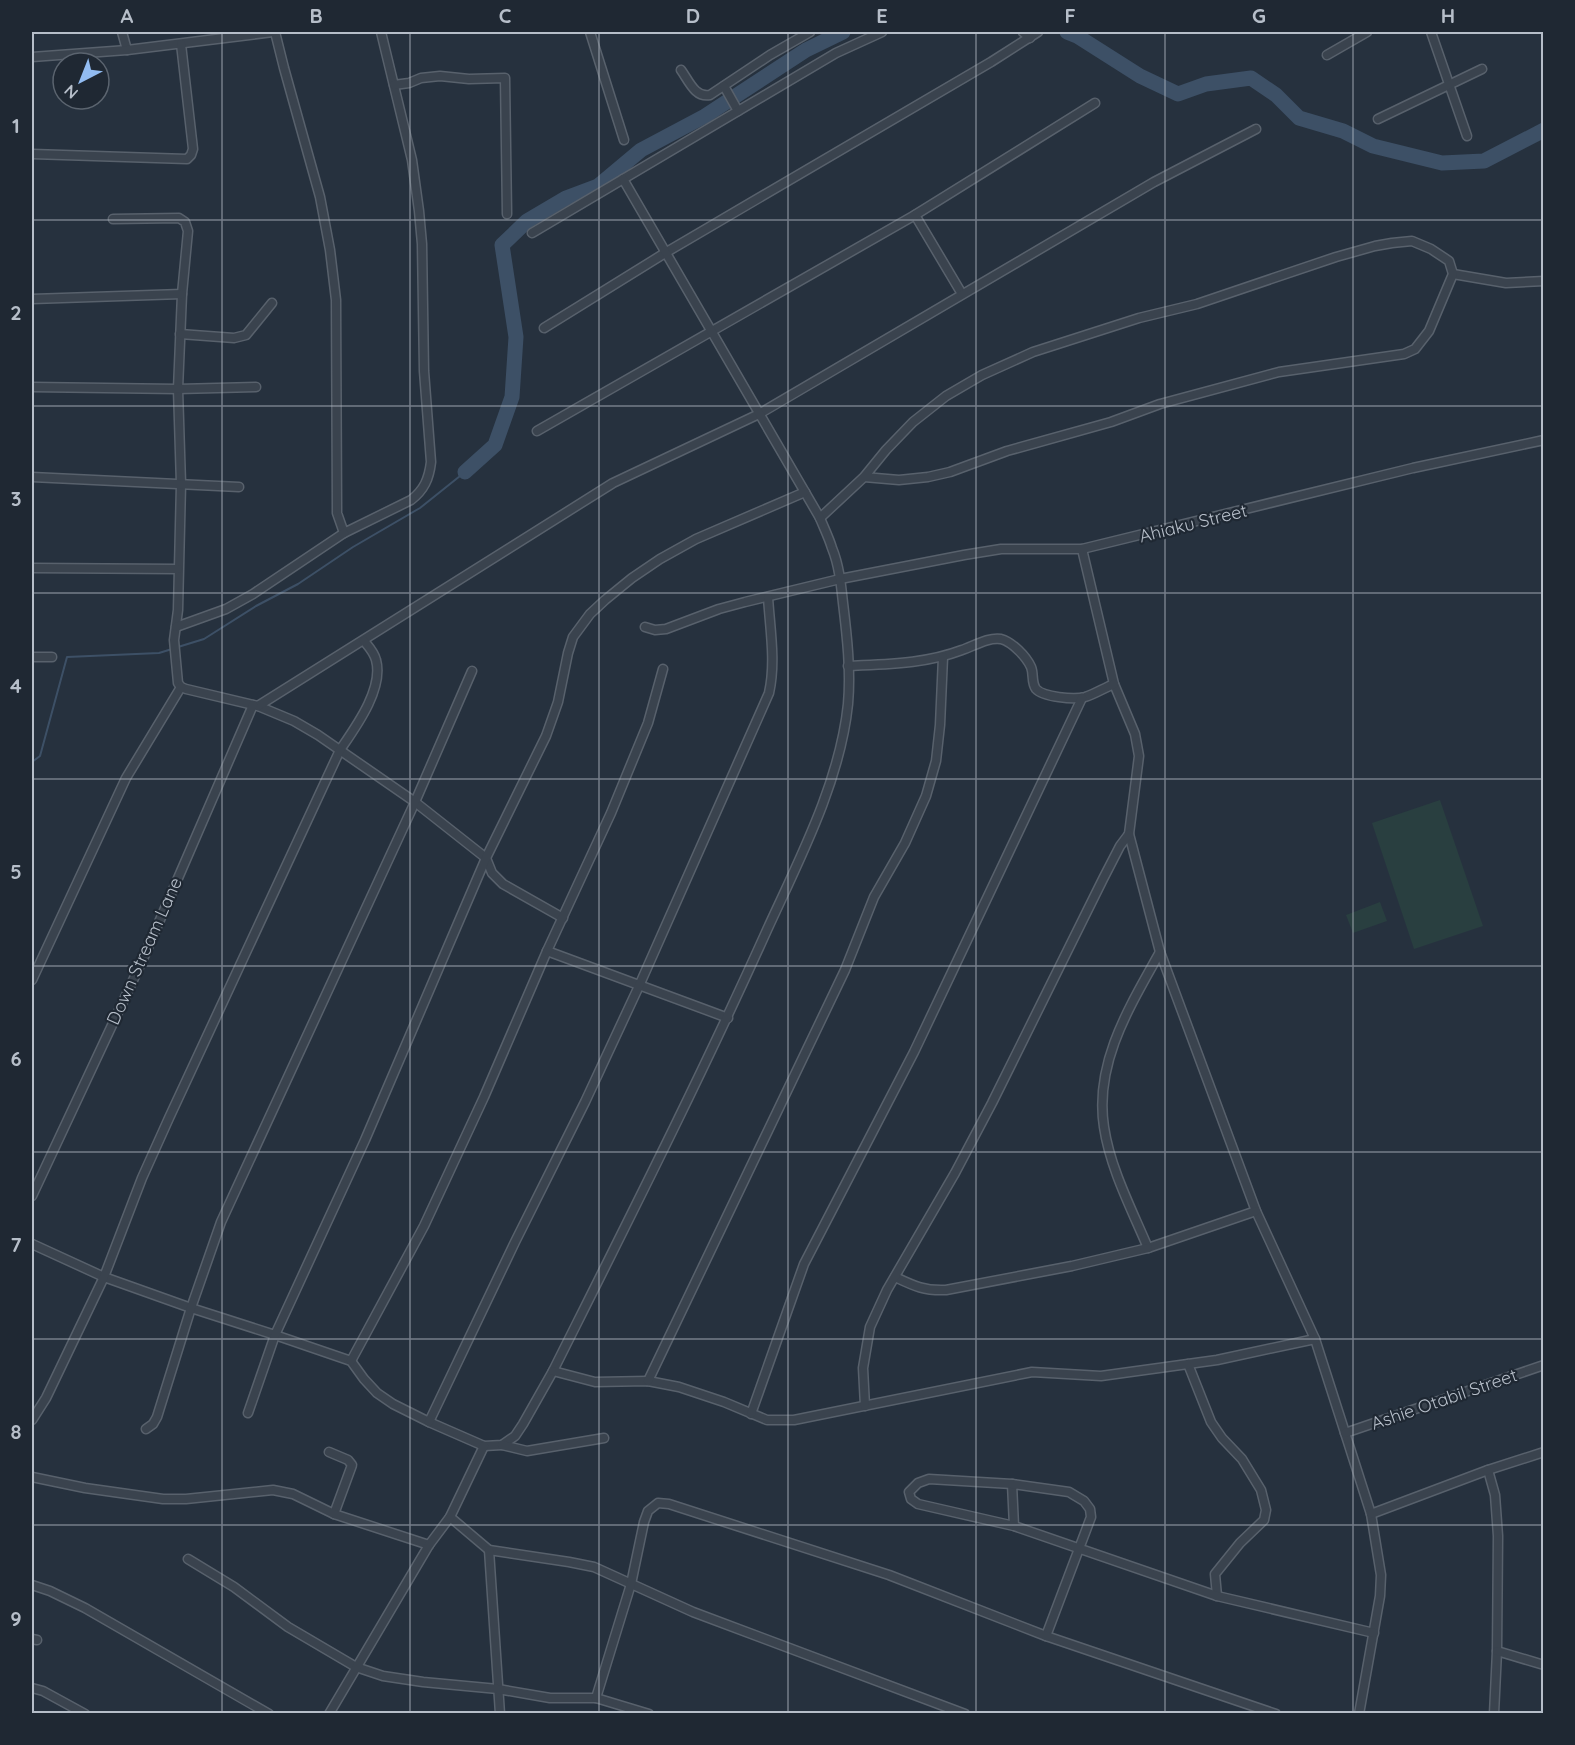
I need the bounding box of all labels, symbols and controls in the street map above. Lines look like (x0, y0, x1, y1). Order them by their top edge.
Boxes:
text: A (121, 3, 134, 28)
text: B (309, 3, 323, 28)
text: C (499, 3, 512, 28)
text: D (686, 3, 700, 28)
text: E (876, 3, 888, 28)
text: F (1064, 3, 1076, 28)
text: G (1252, 3, 1266, 28)
text: H (1441, 3, 1455, 28)
north arrow (51, 51, 111, 111)
text: N (60, 81, 82, 104)
text: 1 (12, 113, 20, 138)
text: 2 (10, 300, 22, 325)
text: 3 (11, 486, 21, 511)
street label: Ahiaku Street (1137, 498, 1249, 548)
text: 4 (10, 673, 22, 698)
text: 5 (10, 859, 22, 884)
street label: Down Stream Lane (101, 874, 187, 1028)
text: 6 (10, 1046, 22, 1071)
text: 7 (11, 1232, 22, 1257)
street label: Ashie Otabil Street (1368, 1363, 1520, 1435)
text: 8 (11, 1419, 22, 1444)
text: 9 (10, 1606, 22, 1631)

